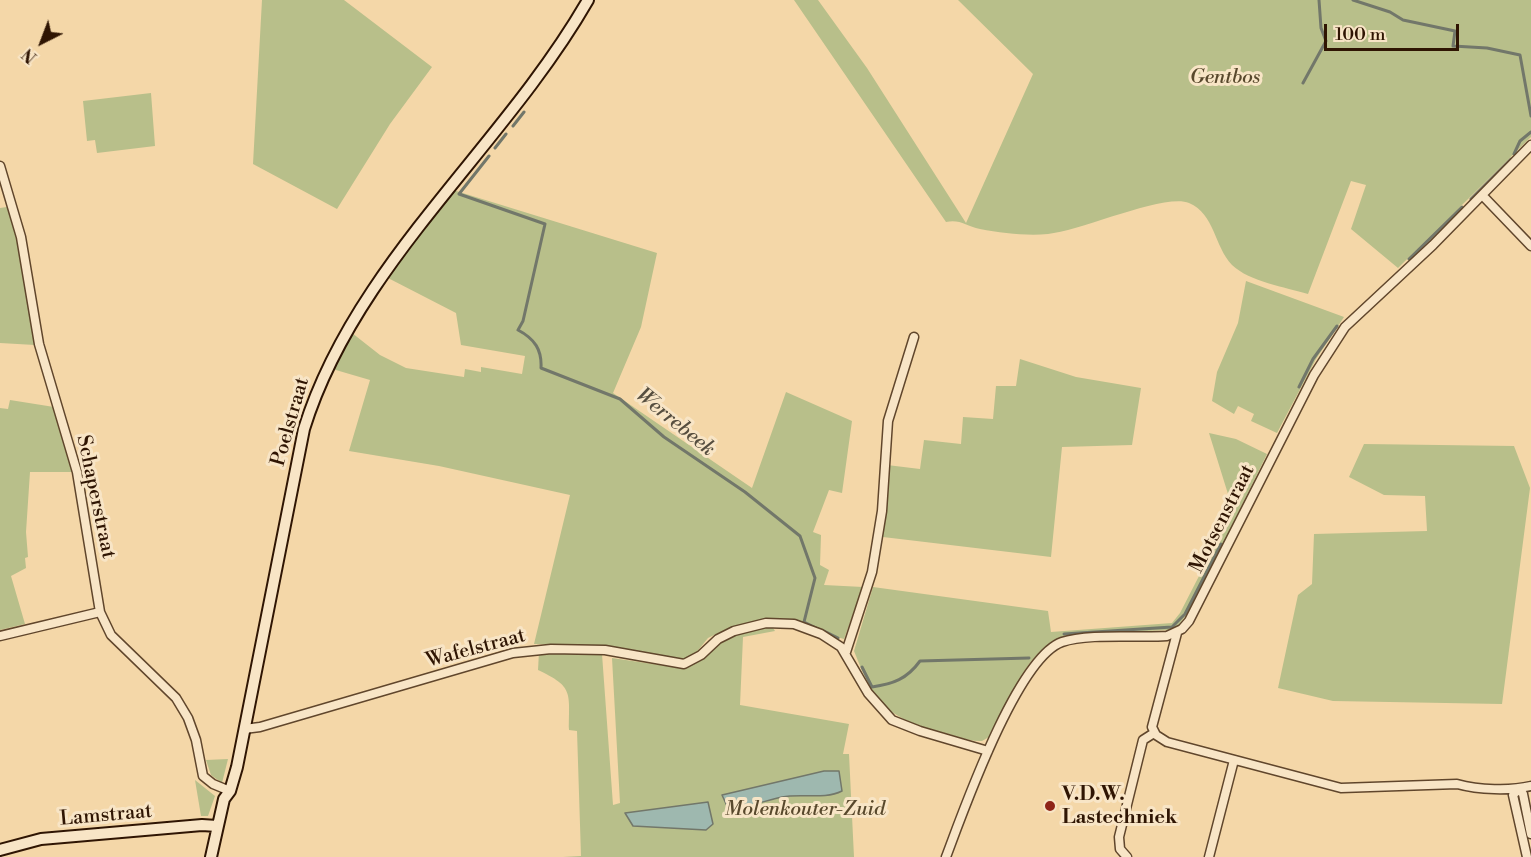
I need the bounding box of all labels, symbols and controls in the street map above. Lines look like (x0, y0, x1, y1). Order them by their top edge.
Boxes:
north arrow (12, 12, 72, 72)
scale bar (1327, 12, 1462, 50)
text: 100 m (1335, 23, 1386, 46)
text: N (19, 44, 41, 67)
park label: Gentbos (1190, 66, 1260, 90)
street label: Poelstraat (267, 375, 315, 469)
water label: Werrebeek (630, 383, 720, 463)
street label: Schaperstraat (70, 433, 120, 561)
street label: Motsenstraat (1185, 461, 1261, 577)
street label: Wafelstraat (424, 624, 528, 674)
place label: V.D.W. Lastechniek (1062, 783, 1177, 830)
park label: Molenkouter-Zuid (725, 798, 885, 822)
marker: V.D.W. Lastechniek (1043, 799, 1057, 813)
street label: Lamstraat (59, 800, 153, 832)

